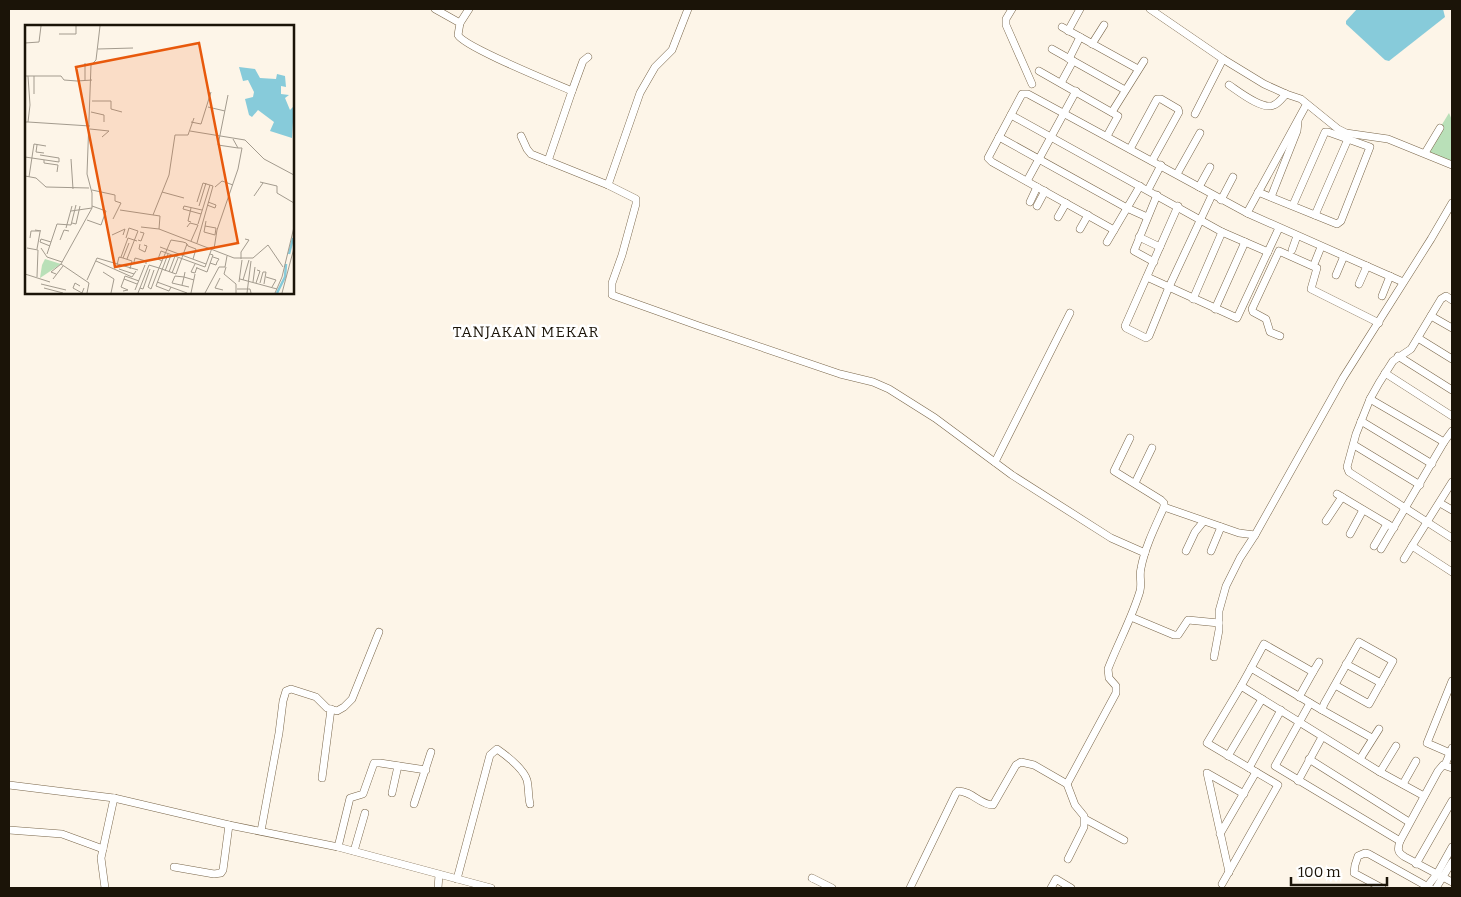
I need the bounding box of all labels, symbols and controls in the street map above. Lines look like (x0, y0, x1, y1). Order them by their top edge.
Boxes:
inset map (25, 25, 294, 294)
district label: TANJAKAN MEKAR (453, 323, 599, 341)
scale bar (1291, 854, 1387, 886)
text: 100 m (1298, 863, 1341, 881)

